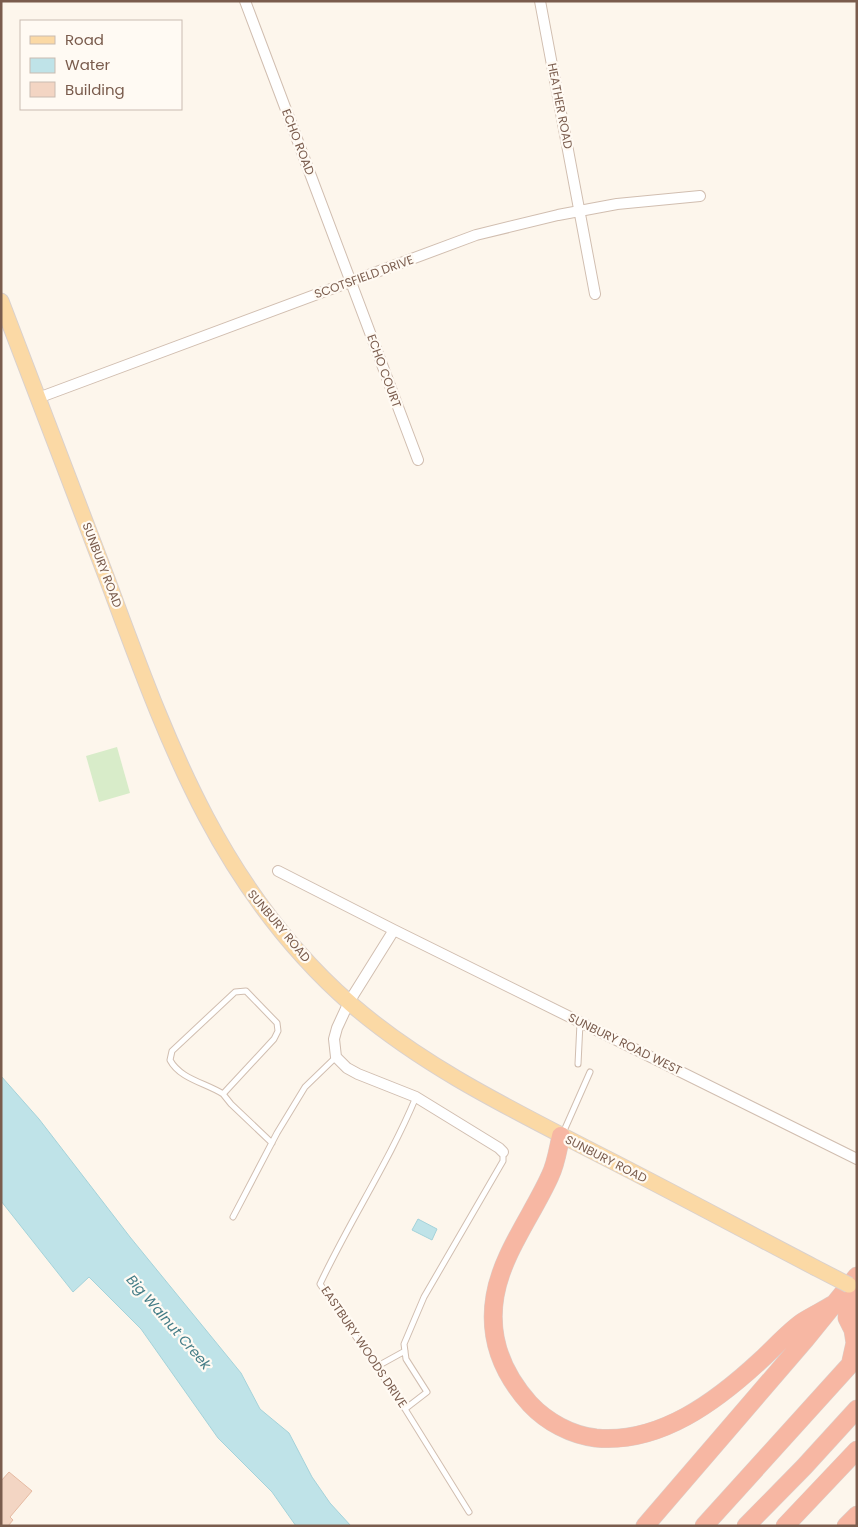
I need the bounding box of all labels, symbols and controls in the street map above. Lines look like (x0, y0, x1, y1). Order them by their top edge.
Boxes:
legend (20, 20, 182, 110)
text: Road (65, 29, 104, 50)
text: Water (65, 54, 111, 75)
street label: HEATHER ROAD (544, 61, 577, 150)
text: Building (65, 79, 125, 100)
street label: ECHO ROAD (278, 106, 319, 177)
street label: SCOTSFIELD DRIVE (312, 251, 416, 302)
street label: ECHO COURT (363, 332, 406, 410)
street label: SUNBURY ROAD (78, 520, 127, 610)
street label: SUNBURY ROAD (244, 886, 315, 966)
street label: SUNBURY ROAD WEST (566, 1009, 685, 1079)
street label: SUNBURY ROAD (562, 1131, 650, 1187)
water label: Big Walnut Creek (122, 1270, 216, 1374)
street label: EASTBURY WOODS DRIVE (317, 1283, 411, 1411)

